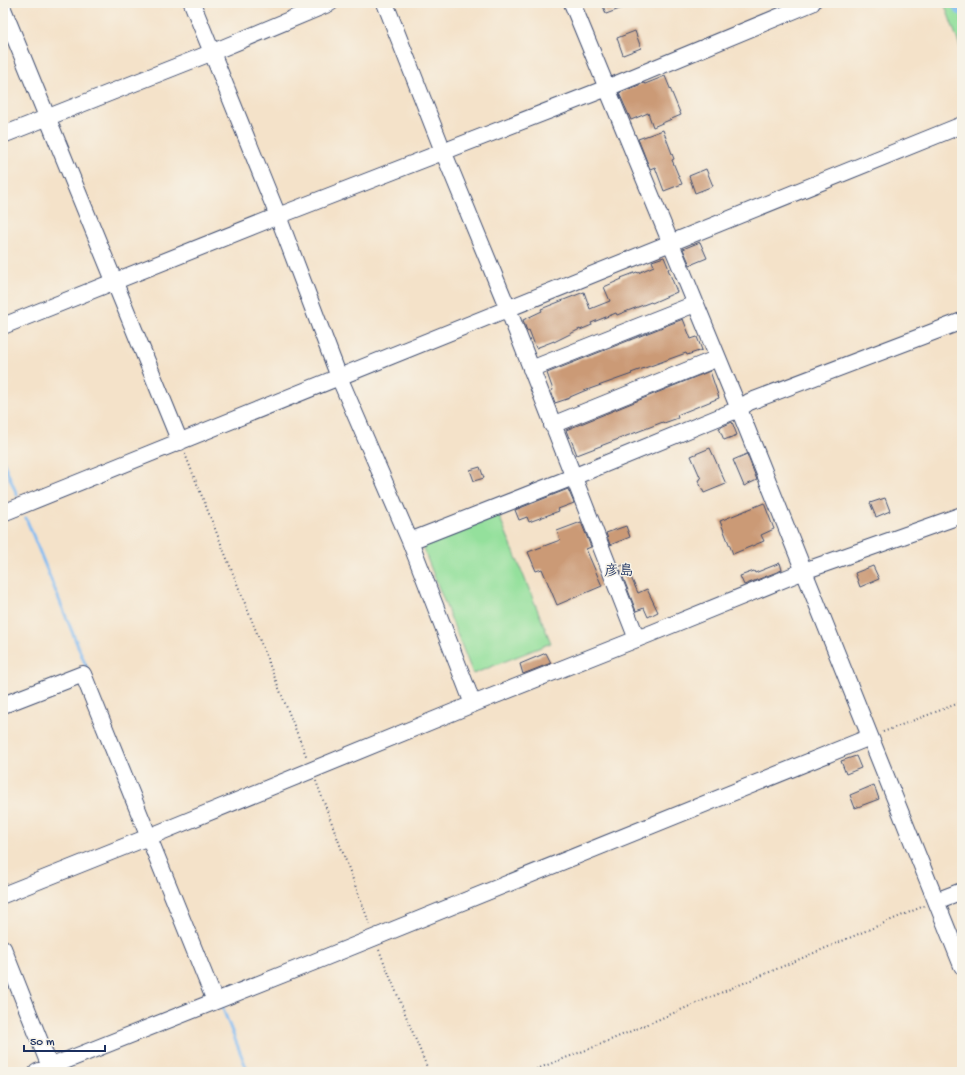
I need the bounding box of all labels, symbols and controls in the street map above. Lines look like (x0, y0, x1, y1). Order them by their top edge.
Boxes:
district label: 彦島 (604, 562, 634, 581)
scale bar (24, 1027, 105, 1053)
text: 50 m (30, 1036, 55, 1050)

